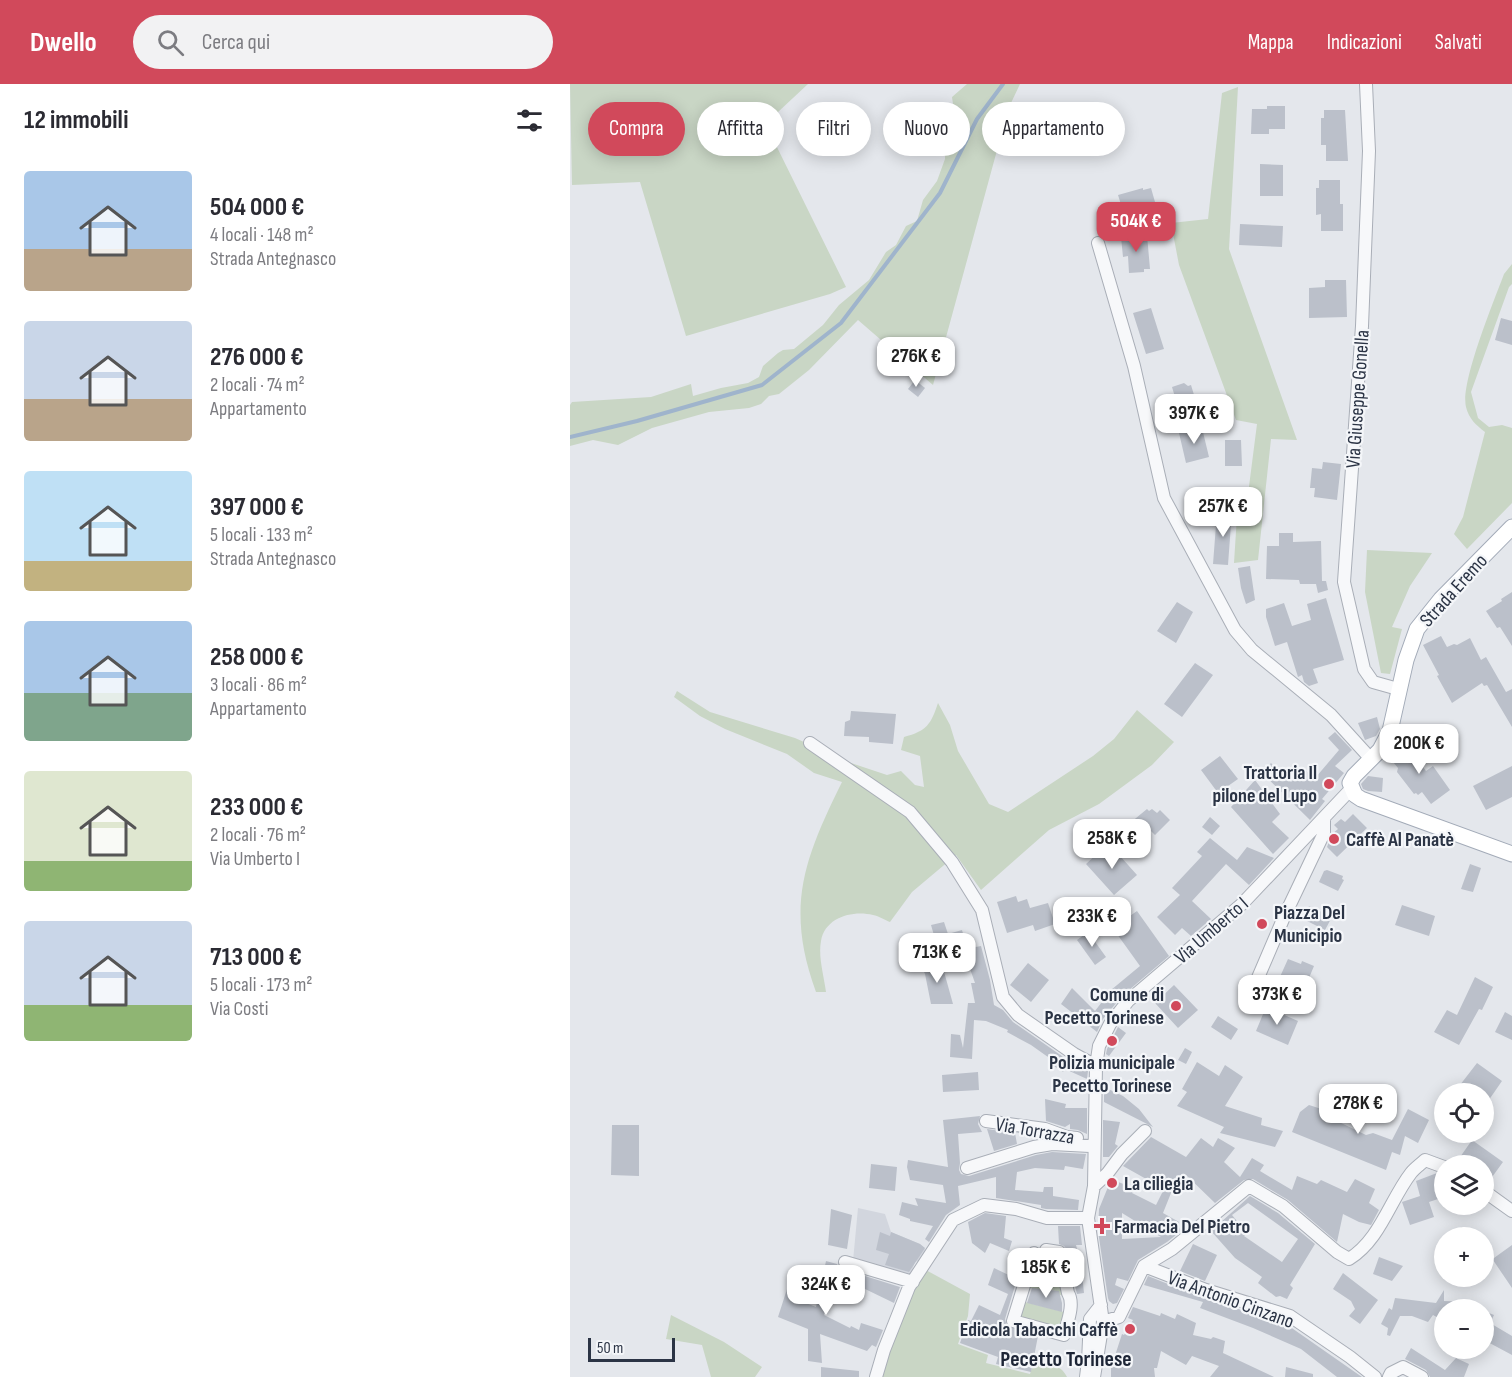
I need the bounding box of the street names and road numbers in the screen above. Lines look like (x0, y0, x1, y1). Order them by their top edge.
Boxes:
street label: Via Giuseppe Gonella (1341, 329, 1375, 469)
street label: Strada Eremo (1415, 549, 1493, 632)
street label: Via Umberto I (1170, 892, 1254, 969)
street label: Via Torrazza (994, 1112, 1076, 1150)
street label: Via Antonio Cinzano (1164, 1266, 1297, 1334)

